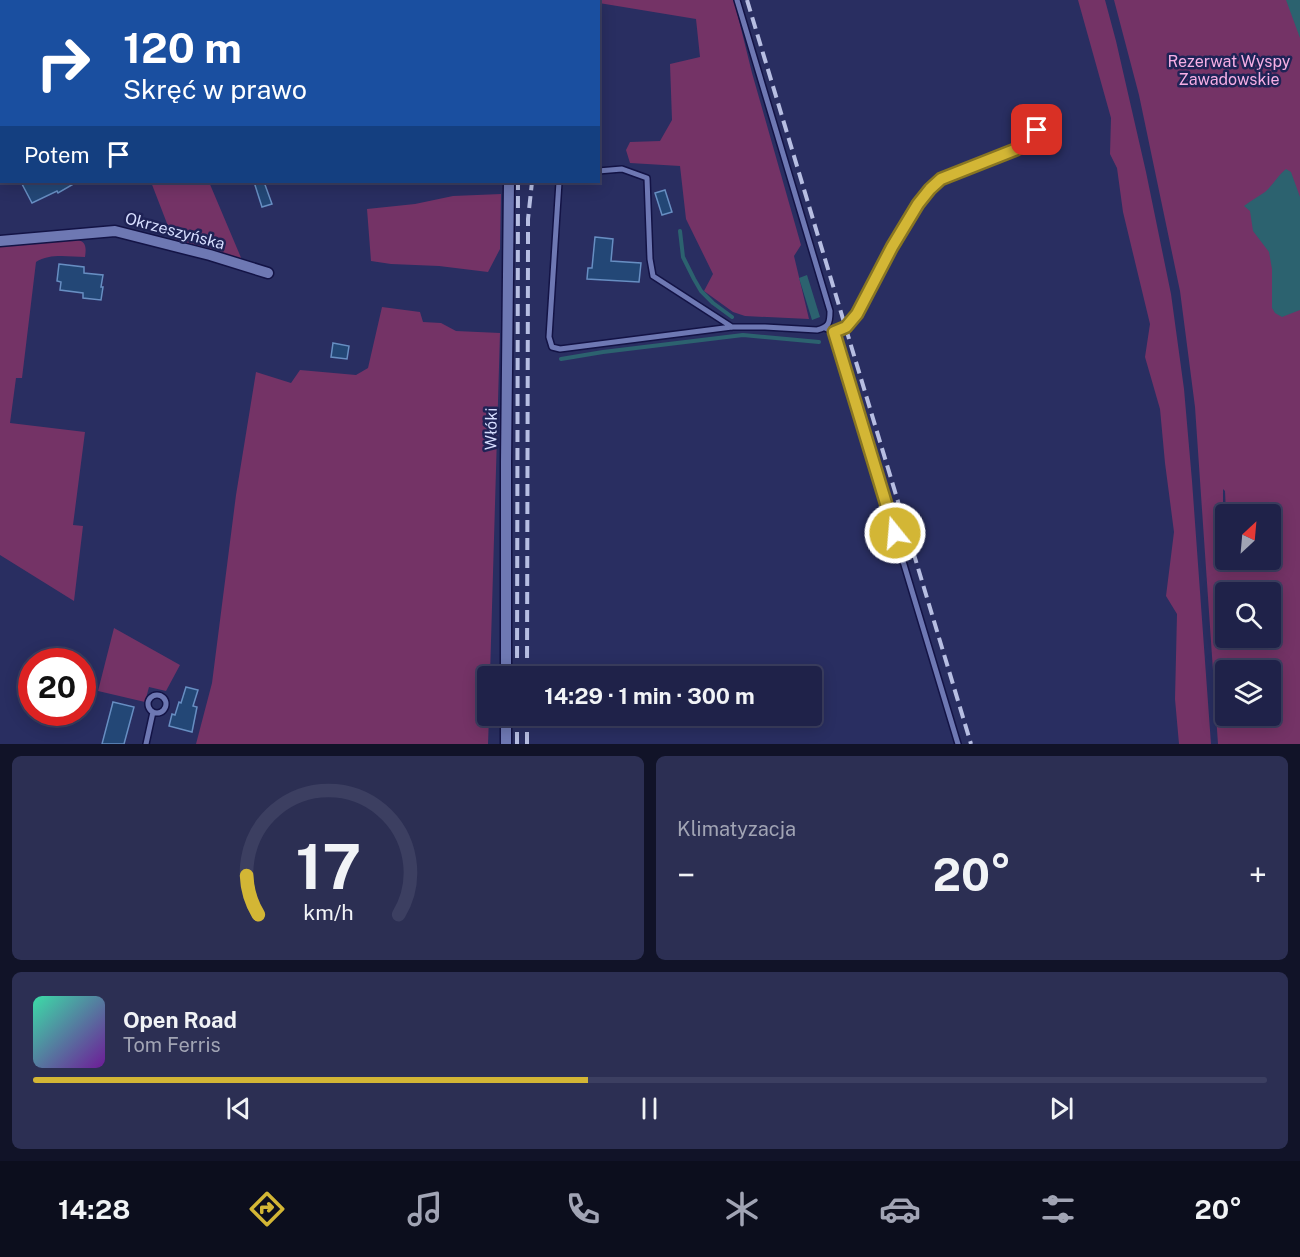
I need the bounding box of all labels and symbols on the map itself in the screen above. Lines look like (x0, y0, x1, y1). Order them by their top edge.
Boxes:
park label: Rezerwat Wyspy Zawadowskie (1168, 52, 1291, 89)
pin (1011, 104, 1062, 155)
street label: Okrzeszyńska (123, 209, 227, 253)
street label: Włóki (481, 408, 501, 450)
position arrow (863, 501, 927, 565)
north arrow (1215, 504, 1281, 570)
speed limit sign: 20 (18, 648, 96, 726)

